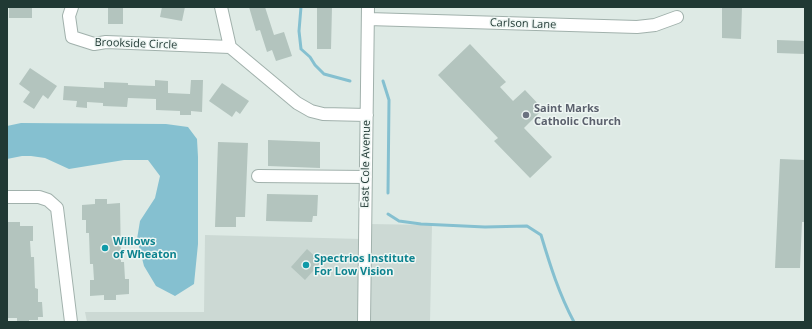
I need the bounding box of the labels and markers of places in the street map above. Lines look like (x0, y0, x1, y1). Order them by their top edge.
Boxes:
place label: Saint Marks Catholic Church (534, 102, 621, 128)
marker: Saint Marks Catholic Church (521, 110, 531, 120)
place label: Willows of Wheaton (113, 235, 177, 261)
marker: Willows of Wheaton (100, 243, 110, 253)
place label: Spectrios Institute For Low Vision (314, 252, 415, 278)
marker: Spectrios Institute For Low Vision (301, 260, 311, 270)

